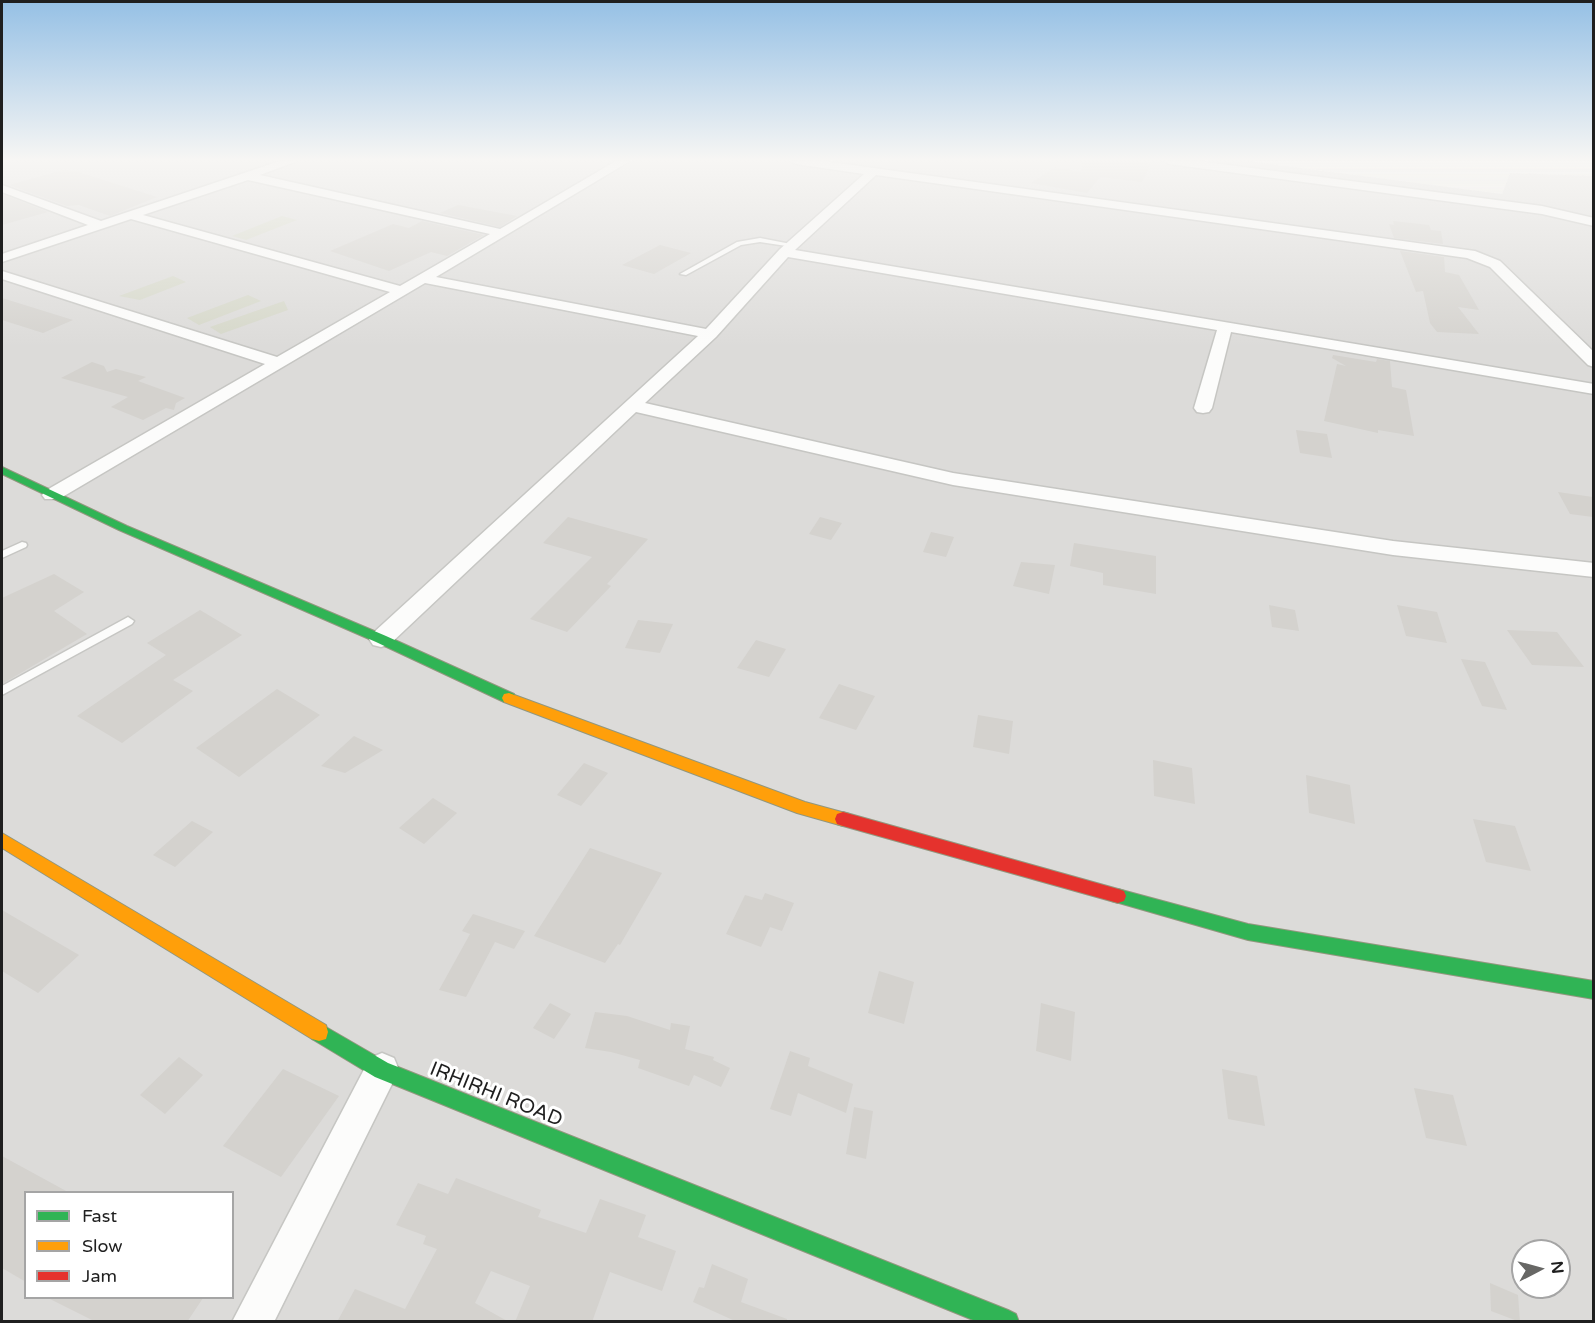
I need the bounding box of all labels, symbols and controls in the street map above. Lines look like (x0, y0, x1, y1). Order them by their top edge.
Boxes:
street label: IRHIRHI ROAD (426, 1057, 566, 1133)
legend (24, 1191, 234, 1299)
text: Fast (82, 1205, 117, 1227)
text: Slow (82, 1235, 123, 1257)
north arrow (1511, 1239, 1571, 1299)
text: N (1546, 1260, 1568, 1275)
text: Jam (82, 1265, 117, 1287)

